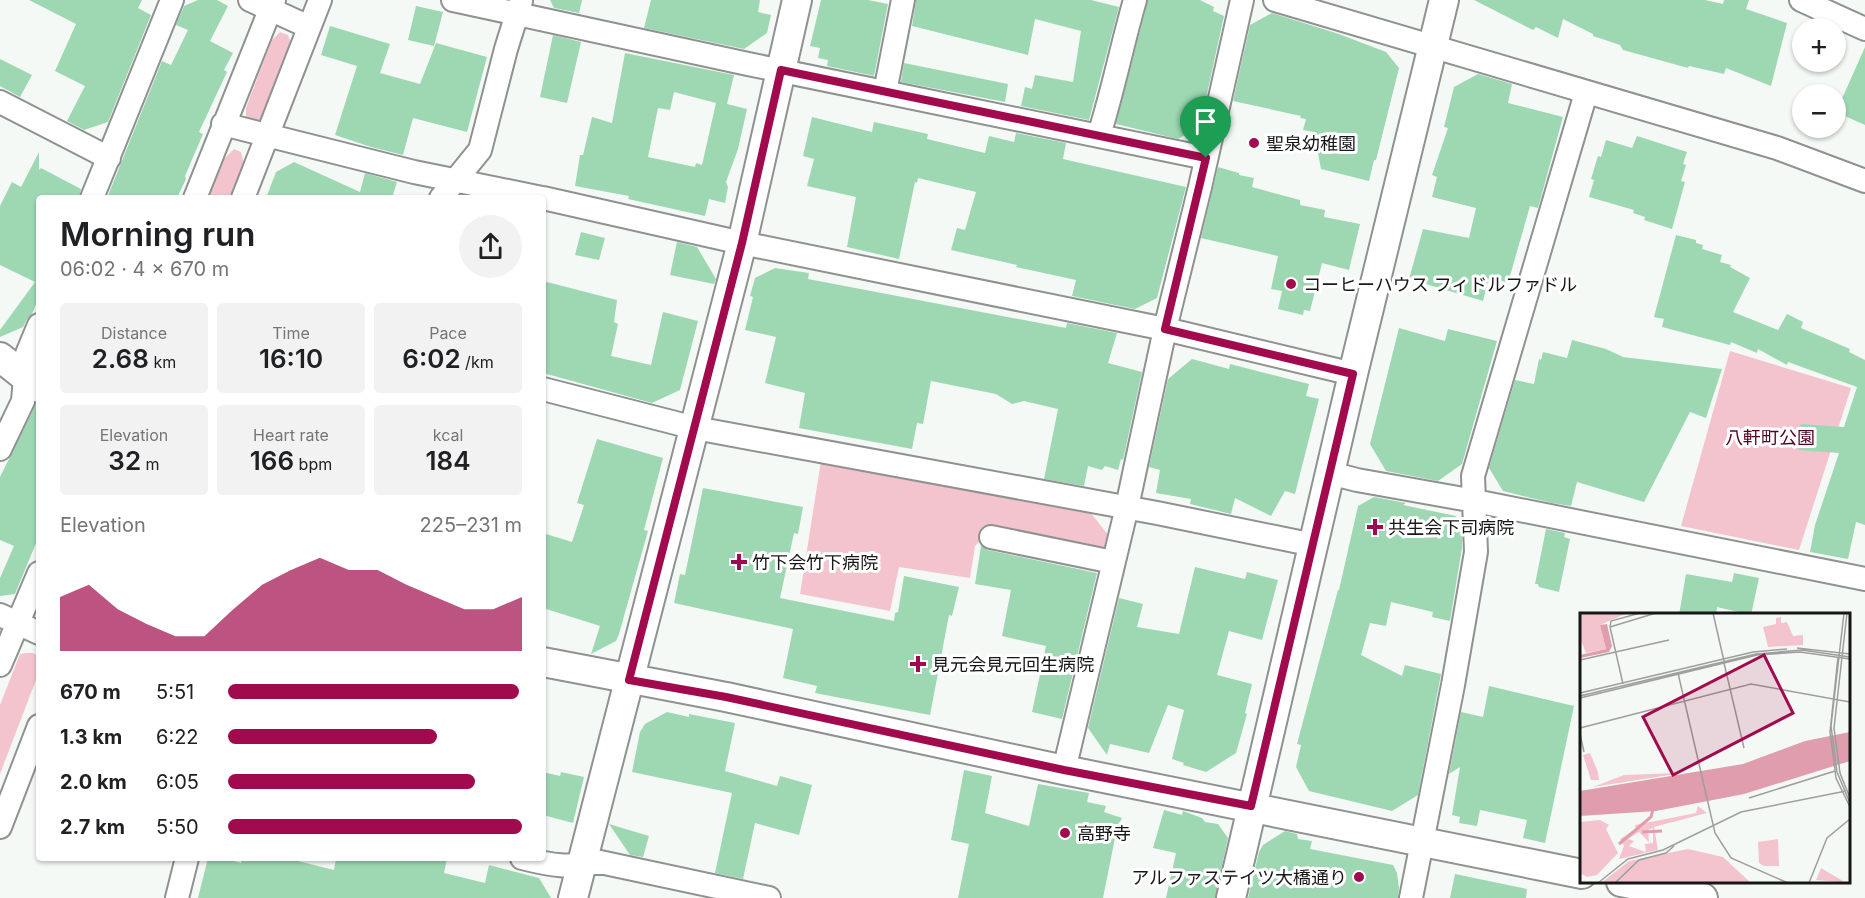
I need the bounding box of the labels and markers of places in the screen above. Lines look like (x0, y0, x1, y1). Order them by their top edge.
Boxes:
pin (1180, 96, 1231, 158)
place label: 聖泉幼稚園 (1266, 133, 1356, 154)
marker: 聖泉幼稚園 (1247, 136, 1261, 150)
place label: コーヒーハウス フィドルファドル (1303, 274, 1577, 295)
marker: コーヒーハウス フィドルファドル (1284, 277, 1298, 291)
place label: 共生会下司病院 (1388, 517, 1514, 538)
marker: 共生会下司病院 (1366, 518, 1384, 536)
place label: 竹下会竹下病院 (752, 552, 878, 573)
marker: 竹下会竹下病院 (730, 553, 748, 571)
place label: 見元会見元回生病院 (932, 654, 1094, 675)
marker: 見元会見元回生病院 (909, 655, 927, 673)
place label: 高野寺 (1077, 823, 1131, 844)
marker: 高野寺 (1058, 826, 1072, 840)
place label: アルファステイツ大橋通り (1131, 867, 1347, 888)
marker: アルファステイツ大橋通り (1352, 870, 1366, 884)

